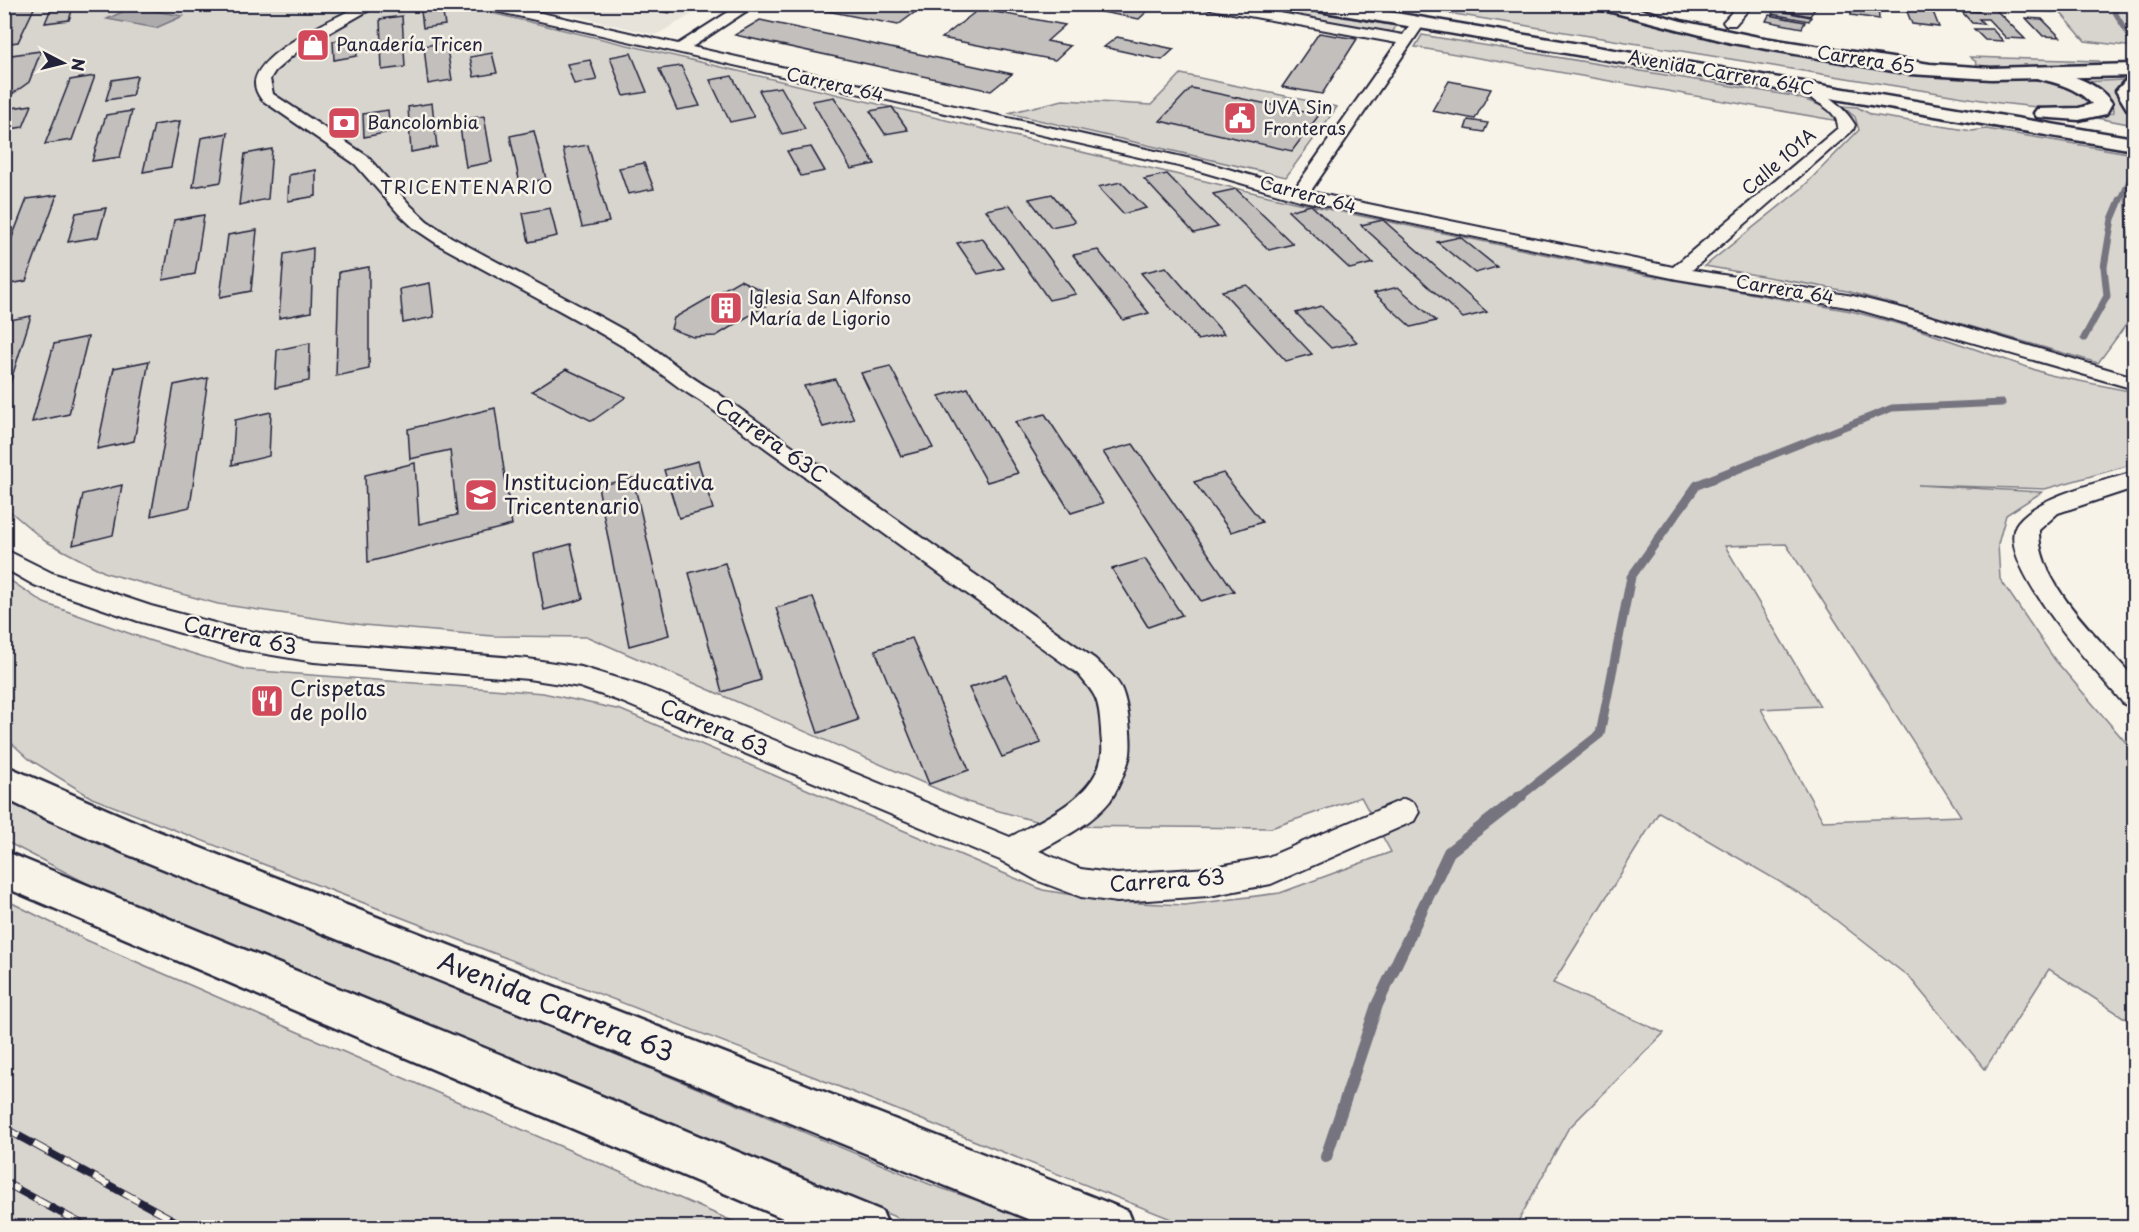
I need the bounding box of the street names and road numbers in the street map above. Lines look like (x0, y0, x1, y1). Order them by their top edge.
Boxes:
street label: Carrera 65 (1815, 37, 1917, 80)
street label: Avenida Carrera 64C (1626, 42, 1816, 101)
street label: Carrera 64 (784, 59, 887, 108)
street label: Calle 101A (1735, 121, 1821, 201)
street label: Carrera 64 (1257, 168, 1360, 219)
street label: Carrera 64 (1734, 267, 1836, 310)
street label: Carrera 63C (709, 389, 835, 490)
street label: Carrera 63 (181, 606, 300, 662)
street label: Carrera 63 (655, 689, 774, 763)
street label: Carrera 63 (1108, 859, 1225, 899)
street label: Avenida Carrera 63 (433, 940, 680, 1071)

